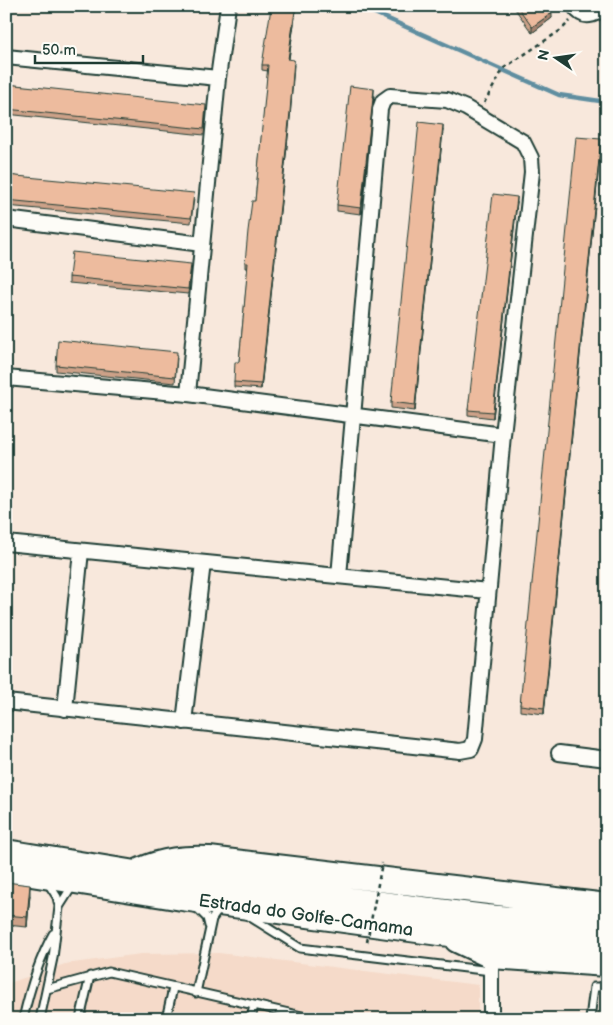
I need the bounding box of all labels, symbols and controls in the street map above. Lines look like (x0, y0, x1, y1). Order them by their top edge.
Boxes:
scale bar (35, 32, 142, 64)
north arrow (530, 32, 580, 82)
text: 50 m (42, 41, 76, 60)
text: N (534, 48, 553, 62)
street label: Estrada do Golfe-Camama (197, 890, 415, 941)

